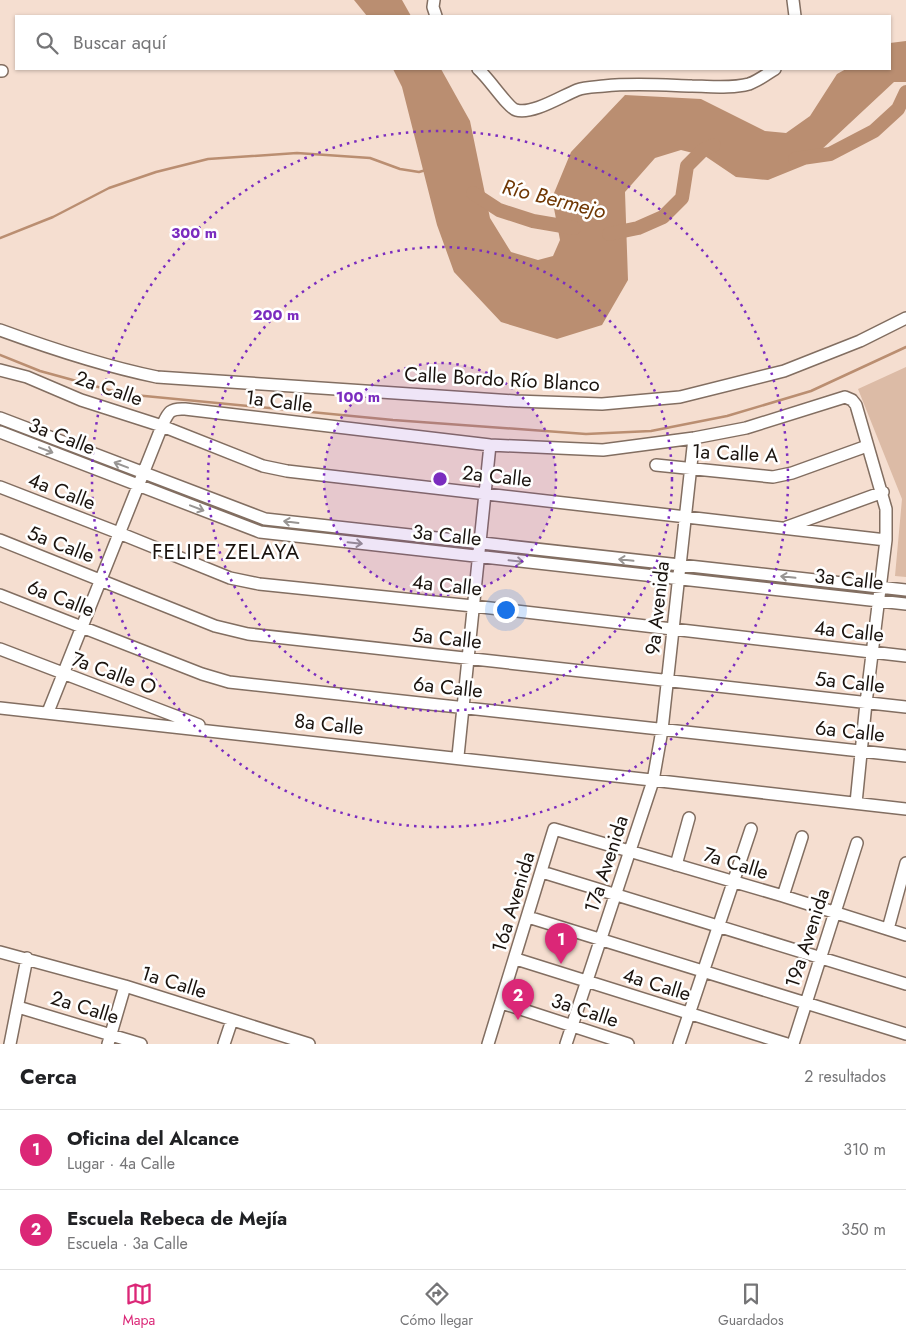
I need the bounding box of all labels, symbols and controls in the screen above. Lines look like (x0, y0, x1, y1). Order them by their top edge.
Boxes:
search box (15, 15, 891, 70)
icon: search (33, 29, 61, 57)
text: Buscar aquí (73, 29, 167, 56)
water label: Río Bermejo (499, 172, 609, 226)
text: 300 m (171, 222, 217, 244)
text: 200 m (253, 304, 299, 326)
street label: Calle Bordo Río Blanco (403, 360, 601, 399)
street label: 2a Calle (71, 363, 147, 414)
street label: 1a Calle (244, 383, 314, 420)
text: 100 m (336, 386, 380, 408)
street label: 3a Calle (24, 410, 99, 462)
street label: 1a Calle A (691, 437, 780, 470)
one-way arrow (37, 446, 53, 455)
street label: 2a Calle (461, 458, 533, 495)
one-way arrow (114, 460, 129, 469)
street label: 4a Calle (24, 465, 100, 518)
centre of rings (431, 470, 449, 488)
one-way arrow (189, 504, 204, 513)
one-way arrow (283, 517, 299, 527)
street label: 3a Calle (411, 517, 483, 554)
street label: 5a Calle (23, 518, 99, 570)
district label: FELIPE ZELAYA (152, 537, 300, 567)
one-way arrow (346, 538, 362, 548)
one-way arrow (619, 555, 635, 565)
one-way arrow (508, 556, 524, 566)
street label: 9a Avenida (638, 560, 677, 656)
street label: 3a Calle (813, 561, 885, 598)
street label: 4a Calle (411, 567, 483, 604)
street label: 6a Calle (23, 572, 99, 625)
one-way arrow (780, 573, 796, 582)
your location (493, 597, 519, 623)
street label: 4a Calle (813, 613, 885, 650)
street label: 5a Calle (411, 620, 483, 657)
street label: 7a Calle O (67, 645, 160, 702)
street label: 5a Calle (814, 664, 886, 701)
street label: 6a Calle (412, 669, 484, 706)
street label: 8a Calle (293, 706, 365, 743)
street label: 6a Calle (814, 713, 886, 750)
street label: 17a Avenida (577, 812, 636, 917)
street label: 7a Calle (700, 840, 772, 887)
street label: 16a Avenida (484, 848, 543, 956)
street label: 19a Avenida (778, 885, 837, 992)
pin: 1 (545, 923, 577, 964)
street label: 1a Calle (137, 959, 210, 1006)
street label: 4a Calle (619, 960, 695, 1009)
pin: 2 (502, 979, 534, 1020)
street label: 2a Calle (47, 983, 122, 1032)
street label: 3a Calle (547, 986, 622, 1035)
text: Cerca (20, 1062, 77, 1092)
text: 2 resultados (804, 1065, 886, 1088)
text: Oficina del Alcance (67, 1125, 239, 1152)
text: 1 (32, 1138, 40, 1161)
text: 310 m (843, 1138, 886, 1161)
text: Lugar · 4a Calle (67, 1152, 175, 1175)
text: Escuela Rebeca de Mejía (67, 1205, 287, 1232)
text: 2 (31, 1218, 41, 1241)
text: 350 m (841, 1218, 886, 1241)
text: Escuela · 3a Calle (67, 1232, 188, 1255)
tab: Mapa (122, 1280, 155, 1330)
tab: Cómo llegar (400, 1280, 473, 1330)
tab: Guardados (718, 1280, 784, 1330)

